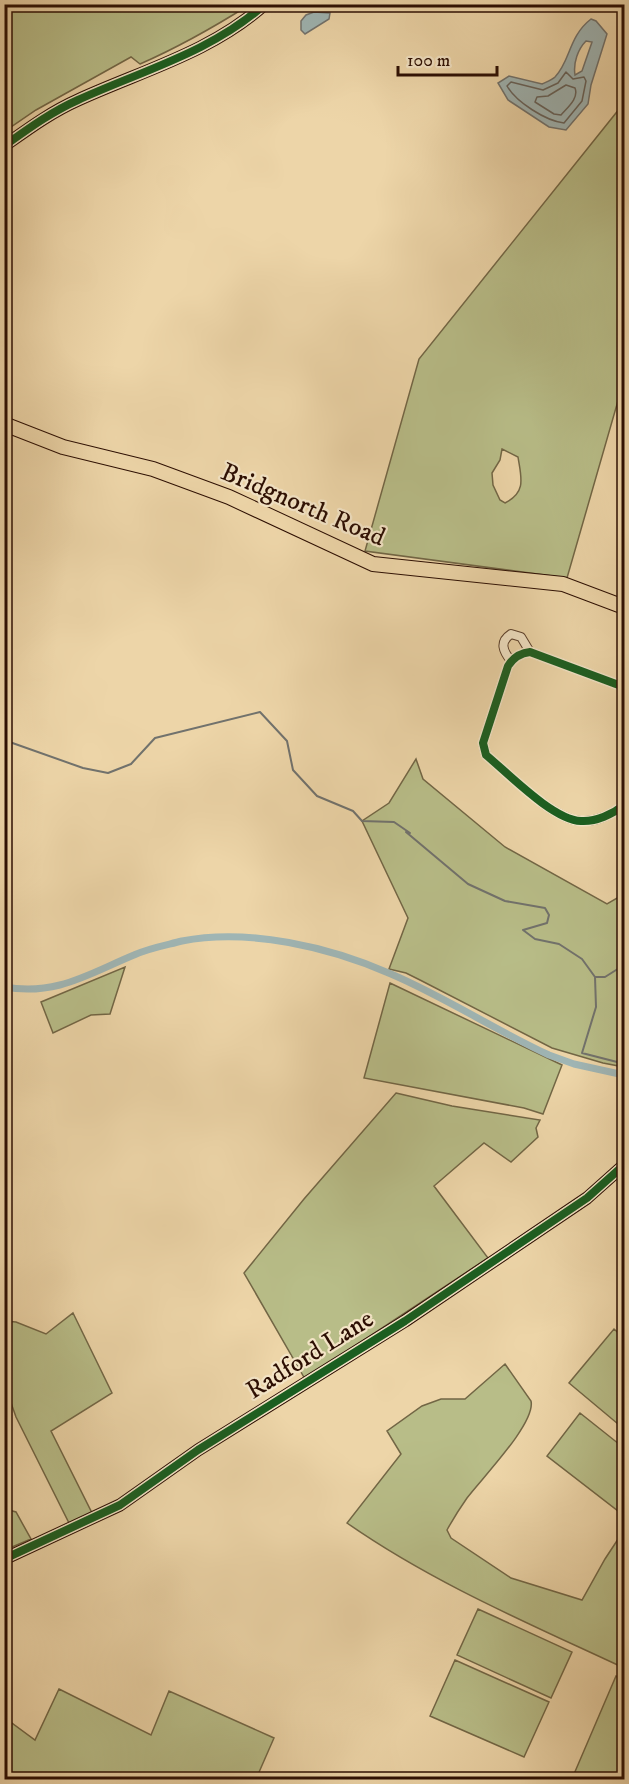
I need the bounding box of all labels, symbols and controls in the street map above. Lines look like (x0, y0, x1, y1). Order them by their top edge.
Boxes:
scale bar (398, 39, 497, 77)
text: 100 m (407, 50, 450, 72)
street label: Bridgnorth Road (216, 456, 390, 554)
street label: Radford Lane (240, 1303, 380, 1407)

